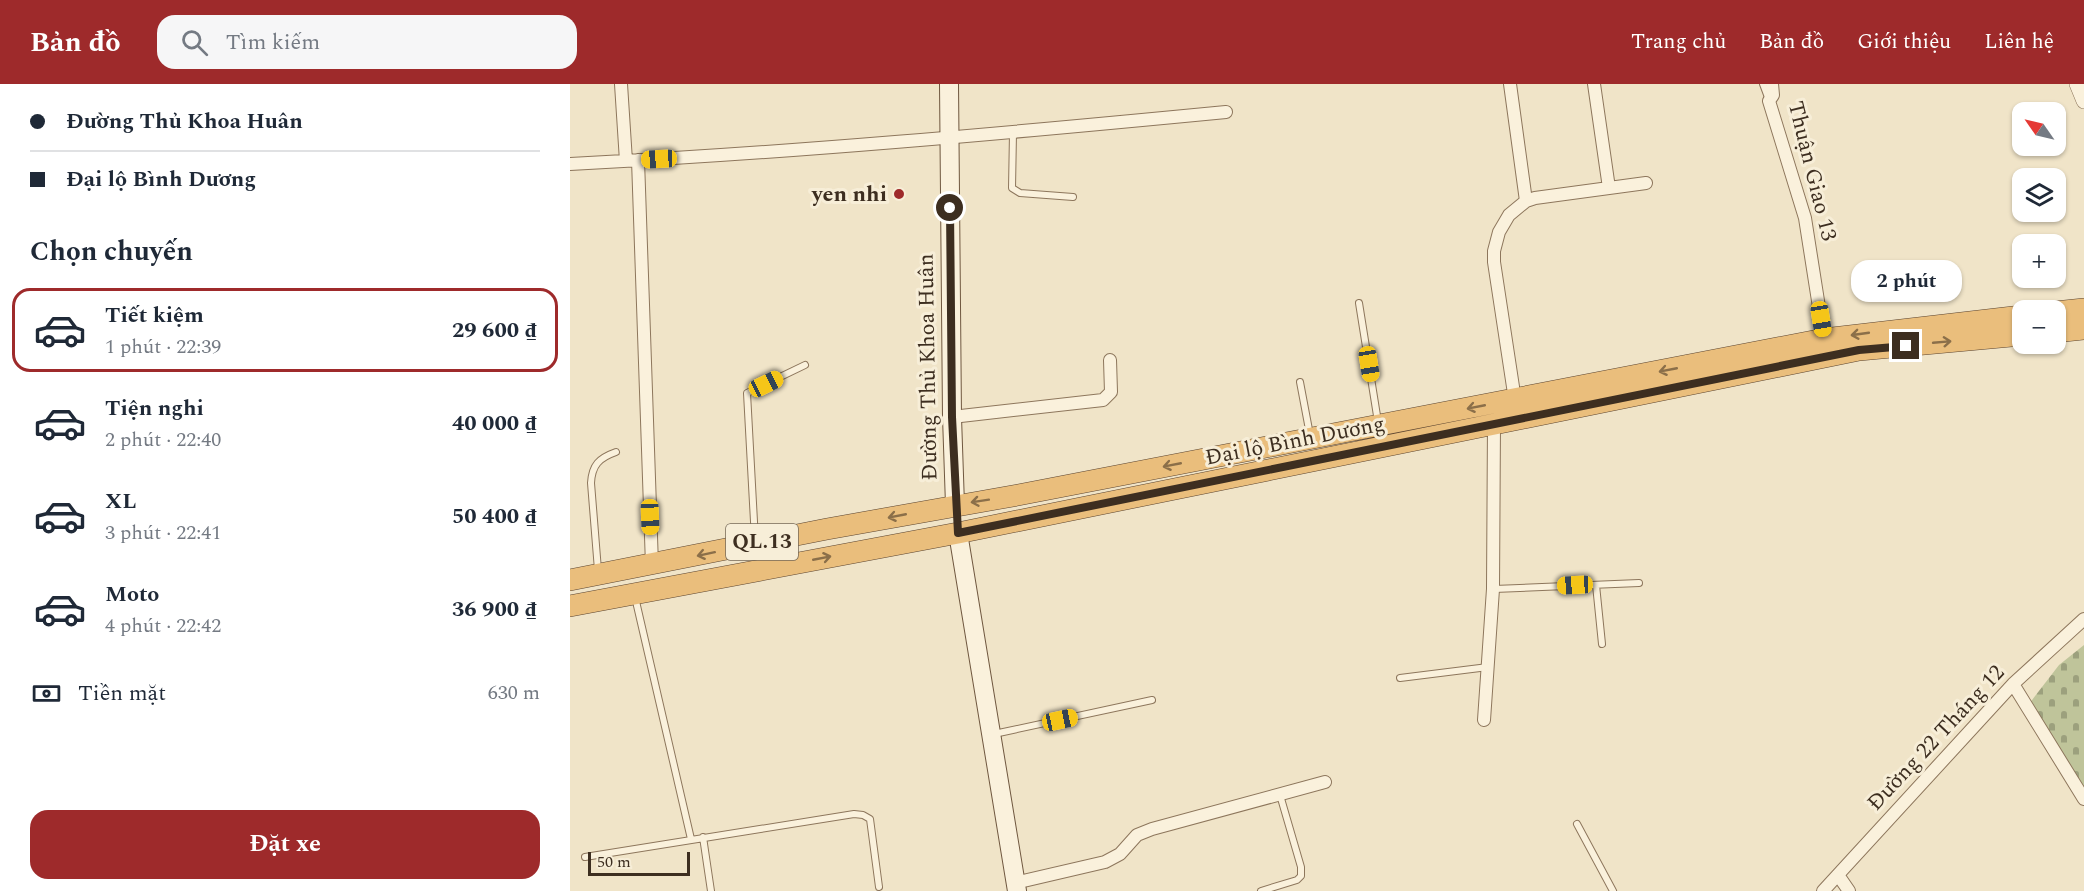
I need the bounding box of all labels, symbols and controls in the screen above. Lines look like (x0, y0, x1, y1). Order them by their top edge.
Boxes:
search box (157, 15, 577, 69)
text: Bản đồ (30, 21, 121, 64)
icon: search (178, 26, 211, 59)
text: Tìm kiếm (226, 26, 320, 59)
text: Trang chủ (1631, 26, 1726, 58)
text: Bản đồ (1759, 26, 1824, 58)
text: Giới thiệu (1857, 26, 1951, 58)
text: Liên hệ (1984, 26, 2054, 58)
street label: Thuận Giao 13 (1779, 98, 1845, 244)
north arrow (2012, 102, 2066, 156)
map controls (2012, 102, 2066, 354)
text: Đường Thủ Khoa Huân (66, 105, 303, 138)
car (641, 149, 677, 169)
text: Đại lộ Bình Dương (66, 163, 256, 196)
button: layers (2012, 168, 2066, 222)
place label: yen nhi (811, 178, 887, 211)
marker: yen nhi (892, 187, 906, 201)
route start (936, 194, 963, 221)
text: Chọn chuyến (30, 231, 193, 273)
button: + (2012, 234, 2066, 288)
street label: Đường Thủ Khoa Huân (910, 253, 946, 481)
callout: 2 phút (1850, 259, 1962, 301)
text: 2 phút (1877, 266, 1936, 296)
text: Tiết kiệm (105, 299, 204, 332)
car (1809, 300, 1833, 338)
button: − (2012, 300, 2066, 354)
icon: car (33, 303, 87, 357)
text: 29 600 ₫ (452, 314, 537, 347)
one-way arrow (1850, 329, 1870, 340)
text: 1 phút · 22:39 (105, 332, 221, 362)
route end (1892, 332, 1919, 359)
one-way arrow (1932, 336, 1952, 347)
car (1357, 345, 1381, 383)
one-way arrow (1659, 364, 1678, 376)
car (746, 368, 786, 400)
text: Tiện nghi (105, 392, 204, 425)
icon: car (33, 396, 87, 450)
one-way arrow (1467, 402, 1487, 413)
text: 40 000 ₫ (452, 407, 537, 440)
street label: Đại lộ Bình Dương (1202, 407, 1388, 475)
text: 2 phút · 22:40 (105, 425, 221, 455)
one-way arrow (1163, 460, 1182, 471)
text: XL (105, 485, 136, 518)
icon: car (33, 489, 87, 543)
one-way arrow (971, 496, 991, 507)
car (640, 499, 660, 535)
text: 50 400 ₫ (452, 500, 537, 533)
one-way arrow (888, 510, 908, 521)
text: 3 phút · 22:41 (105, 518, 221, 548)
road number: QL.13 (726, 524, 798, 560)
one-way arrow (697, 548, 716, 560)
one-way arrow (812, 552, 831, 563)
car (1557, 575, 1593, 595)
text: Moto (105, 578, 159, 611)
icon: car (33, 582, 87, 636)
text: 36 900 ₫ (452, 593, 537, 626)
text: 4 phút · 22:42 (105, 611, 221, 641)
street label: Đường 22 Tháng 12 (1859, 657, 2013, 819)
icon: cash (30, 677, 63, 710)
text: Tiền mặt (78, 677, 166, 710)
text: 630 m (488, 678, 540, 708)
car (1041, 707, 1079, 733)
button: Đặt xe (30, 810, 540, 879)
scale bar (588, 849, 690, 876)
text: 50 m (597, 850, 631, 874)

